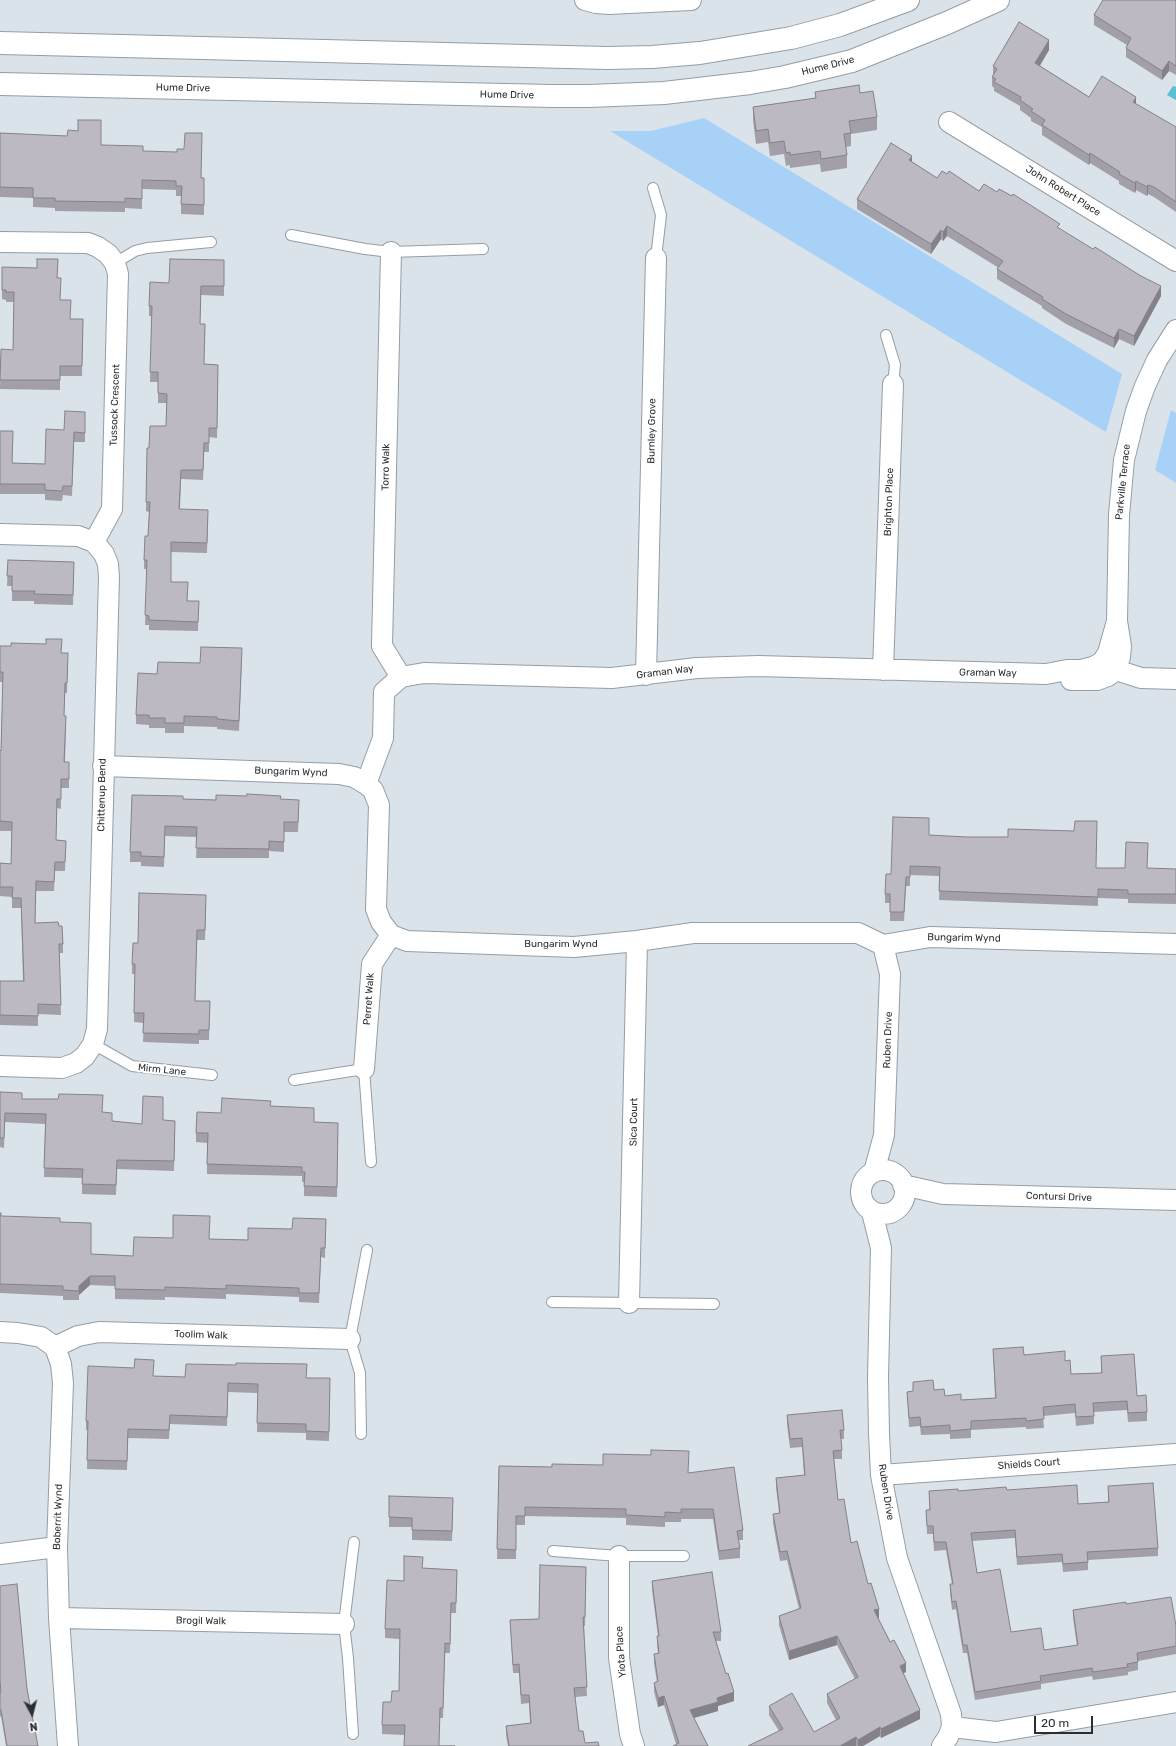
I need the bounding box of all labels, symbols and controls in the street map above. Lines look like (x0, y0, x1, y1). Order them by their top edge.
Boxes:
street label: Hume Drive (800, 54, 856, 78)
street label: Hume Drive (156, 82, 210, 94)
street label: Hume Drive (480, 89, 534, 101)
street label: John Robert Place (1023, 163, 1103, 219)
street label: Tussock Crescent (108, 364, 122, 446)
street label: Burnley Grove (645, 398, 659, 464)
street label: Torro Walk (380, 443, 392, 491)
street label: Parkville Terrace (1113, 443, 1133, 521)
street label: Brighton Place (882, 468, 896, 536)
street label: Graman Way (636, 663, 694, 681)
street label: Graman Way (959, 666, 1017, 680)
street label: Chittenup Bend (95, 758, 109, 832)
street label: Bungarim Wynd (254, 765, 328, 779)
street label: Bungarim Wynd (927, 931, 1001, 945)
street label: Bungarim Wynd (524, 938, 598, 950)
street label: Perret Walk (361, 973, 377, 1025)
street label: Ruben Drive (881, 1011, 895, 1069)
street label: Mirm Lane (137, 1062, 187, 1078)
street label: Sica Court (628, 1098, 640, 1146)
street label: Contursi Drive (1026, 1190, 1092, 1204)
street label: Toolim Walk (174, 1328, 228, 1342)
street label: Shields Court (997, 1456, 1061, 1472)
street label: Ruben Drive (876, 1463, 896, 1521)
street label: Boberrit Wynd (51, 1484, 65, 1550)
street label: Brogil Walk (176, 1615, 226, 1627)
street label: Yiota Place (613, 1626, 629, 1678)
north arrow (12, 1694, 52, 1734)
scale bar (1036, 1708, 1095, 1734)
text: 20 m (1041, 1716, 1069, 1730)
text: N (29, 1719, 38, 1733)

